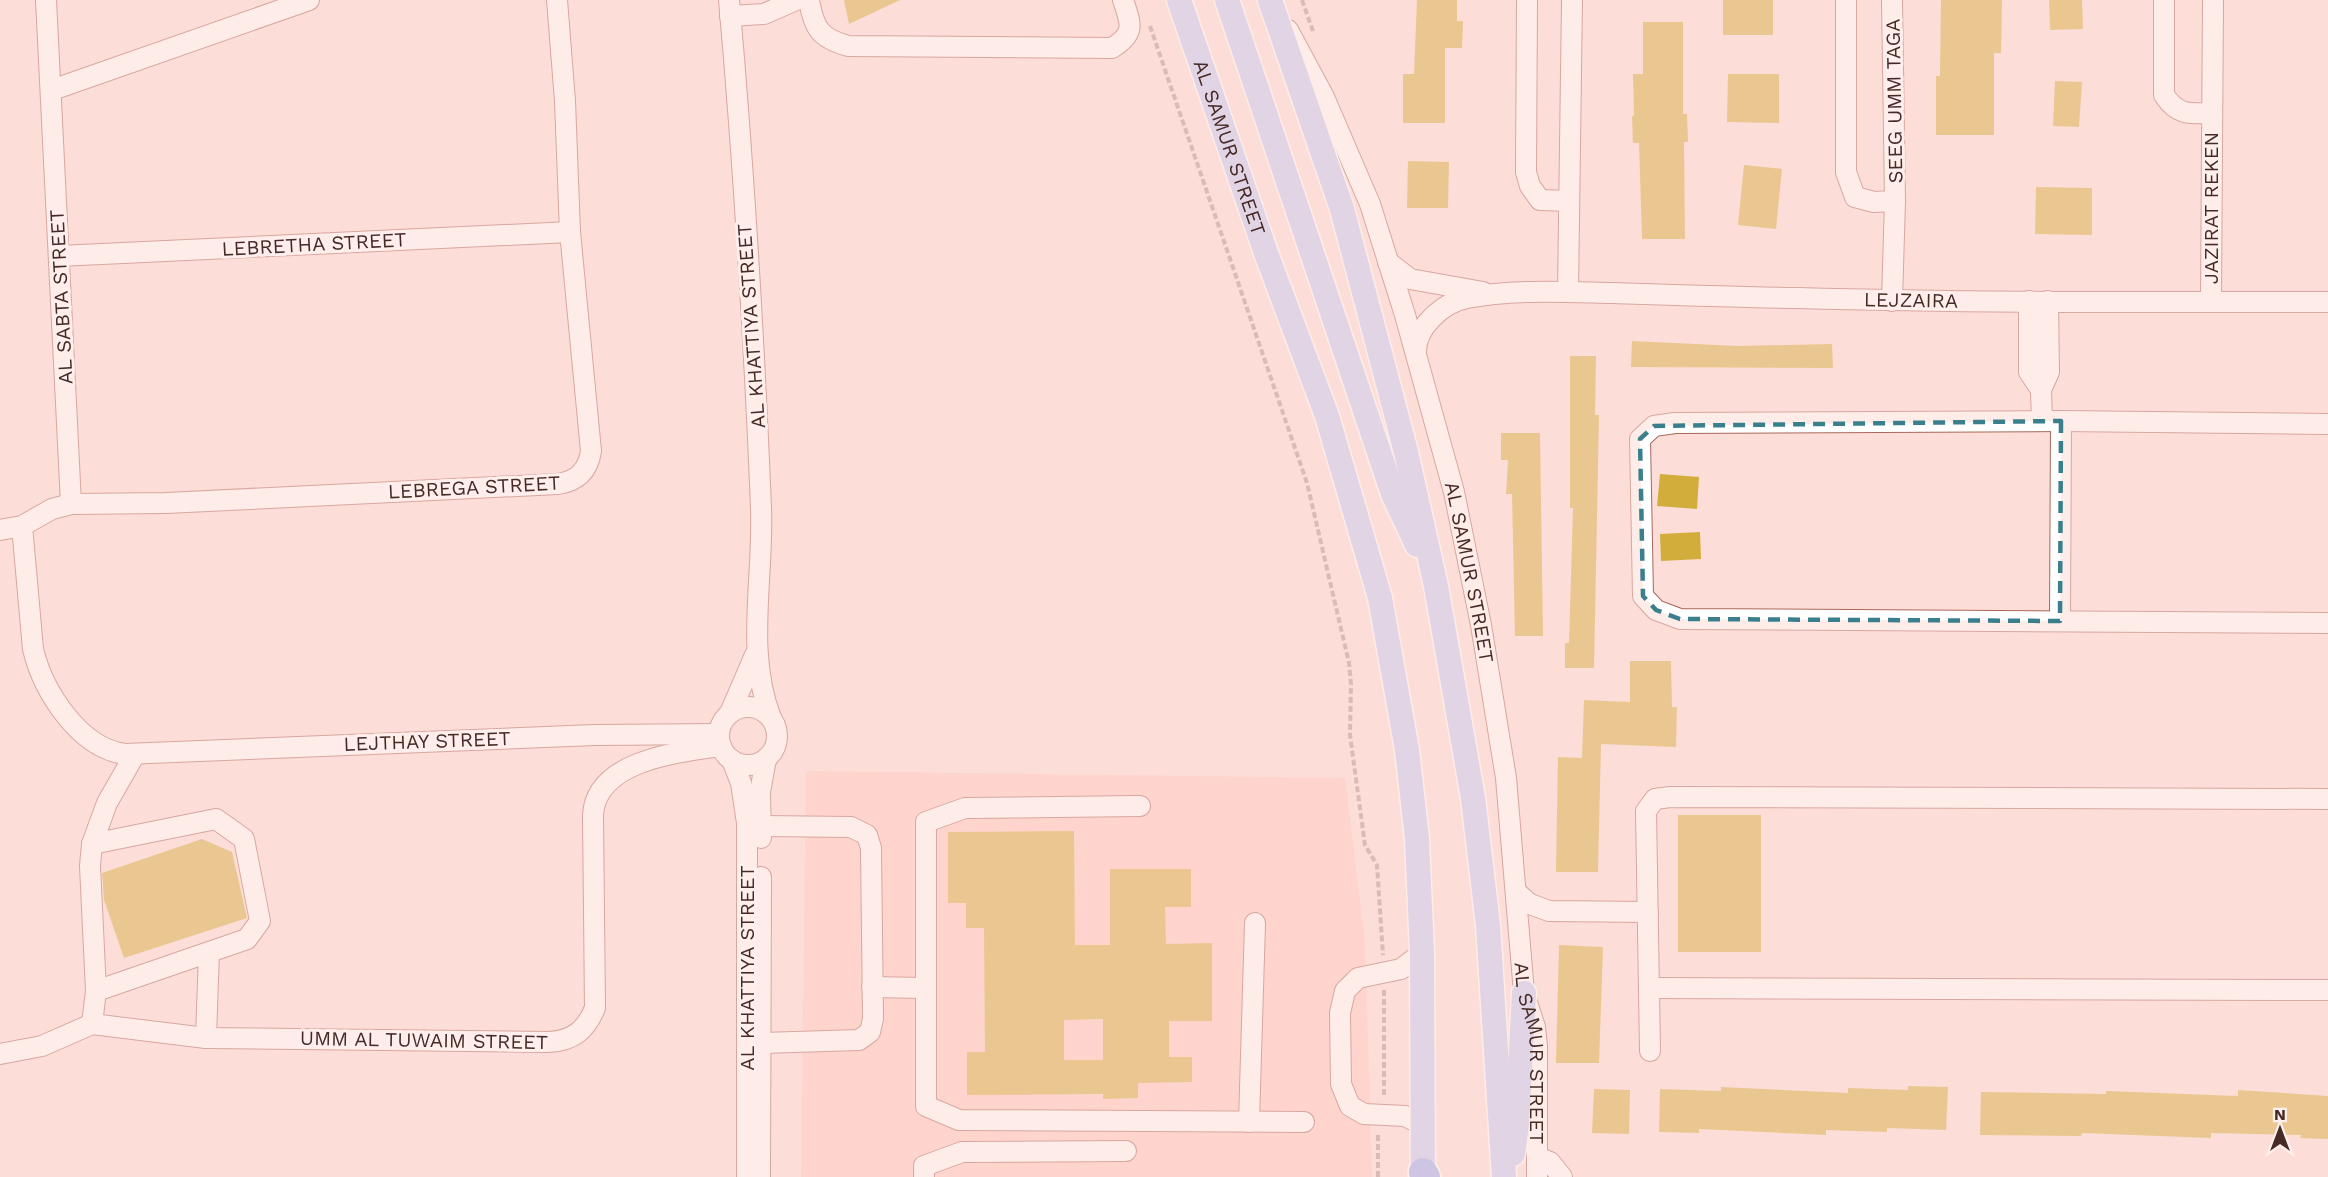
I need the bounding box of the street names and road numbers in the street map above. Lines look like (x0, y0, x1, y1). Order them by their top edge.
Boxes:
street label: SEEG UMM TAGA (1881, 18, 1907, 184)
street label: AL SAMUR STREET (1188, 57, 1271, 238)
street label: JAZIRAT REKEN (2199, 132, 2223, 284)
street label: AL SABTA STREET (44, 209, 78, 385)
street label: AL KHATTIYA STREET (732, 223, 770, 429)
street label: LEBRETHA STREET (221, 227, 407, 261)
street label: LEJZAIRA (1864, 287, 1958, 313)
street label: LEBREGA STREET (387, 471, 561, 503)
street label: AL SAMUR STREET (1440, 479, 1499, 664)
street label: LEJTHAY STREET (343, 726, 511, 756)
street label: AL KHATTIYA STREET (735, 865, 759, 1071)
street label: AL SAMUR STREET (1509, 961, 1549, 1144)
street label: UMM AL TUWAIM STREET (300, 1026, 548, 1054)

